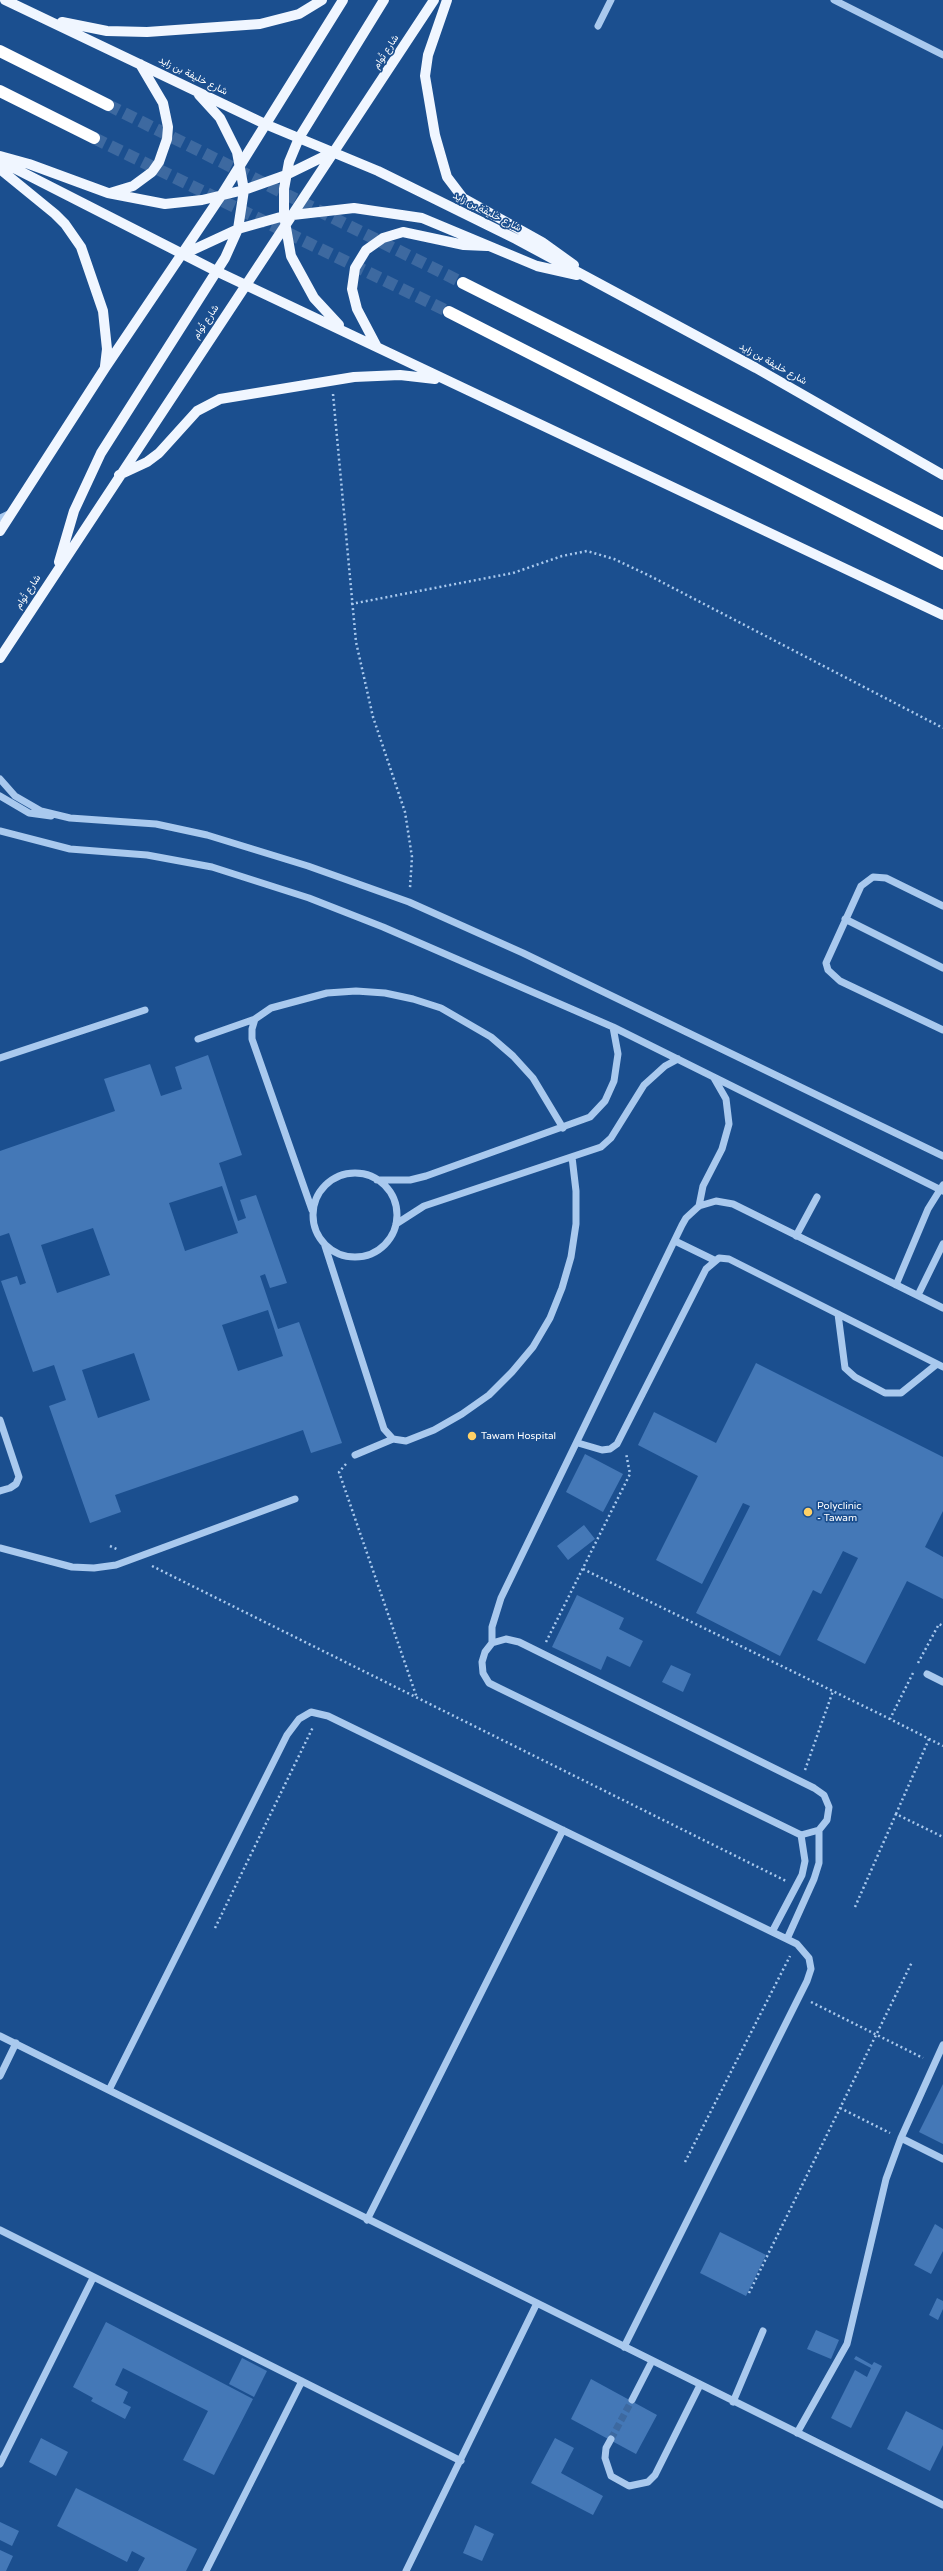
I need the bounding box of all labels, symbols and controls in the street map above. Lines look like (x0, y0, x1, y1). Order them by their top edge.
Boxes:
street label: شارع تُوام (370, 33, 402, 71)
street label: شارع خليفة بن زايد (157, 54, 229, 98)
street label: شارع خليفة بن زايد (451, 190, 523, 234)
street label: شارع تُوام (190, 303, 222, 341)
street label: شارع خليفة بن زايد (737, 341, 809, 387)
street label: شارع تُوام (12, 573, 44, 611)
marker: Tawam Hospital (466, 1430, 478, 1442)
place label: Tawam Hospital (481, 1430, 556, 1442)
place label: Polyclinic - Tawam (817, 1500, 862, 1524)
marker: Polyclinic - Tawam (802, 1506, 814, 1518)

